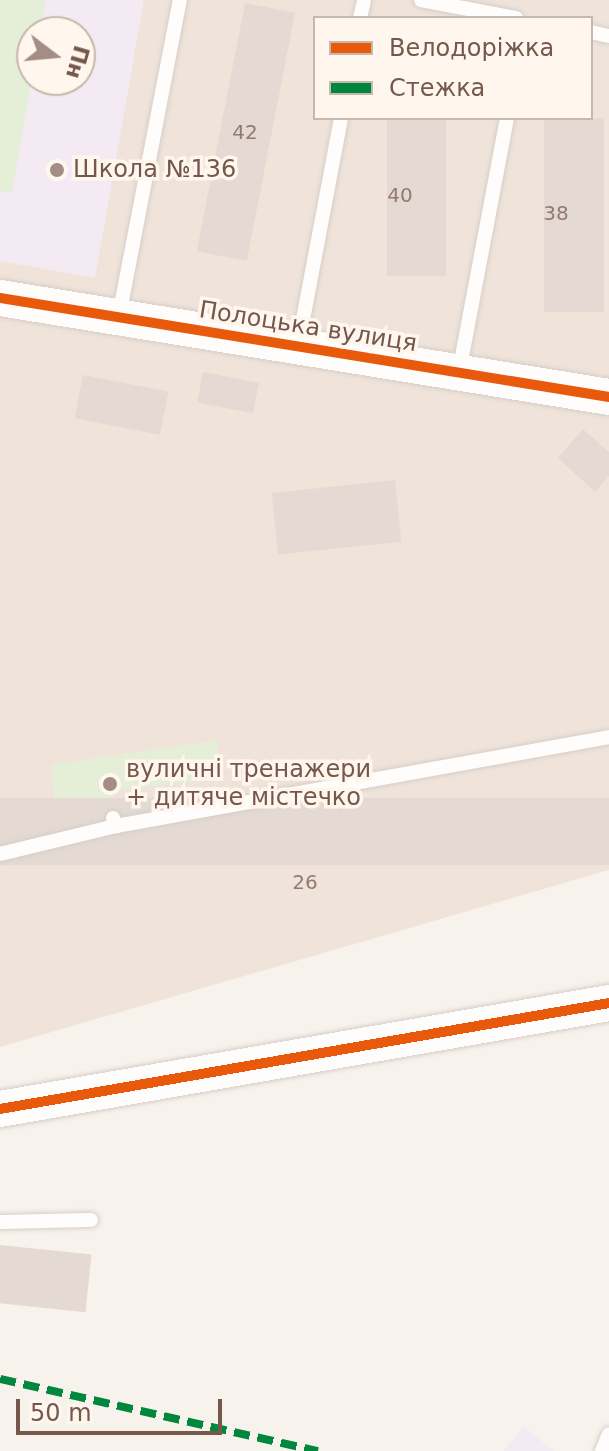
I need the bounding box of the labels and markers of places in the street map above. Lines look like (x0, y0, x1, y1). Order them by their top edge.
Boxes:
place label: Школа №136 (73, 156, 236, 184)
marker: Школа №136 (48, 161, 66, 179)
place label: вуличні тренажери + дитяче містечко (126, 756, 371, 812)
marker: вуличні тренажери + дитяче містечко (101, 775, 119, 793)

